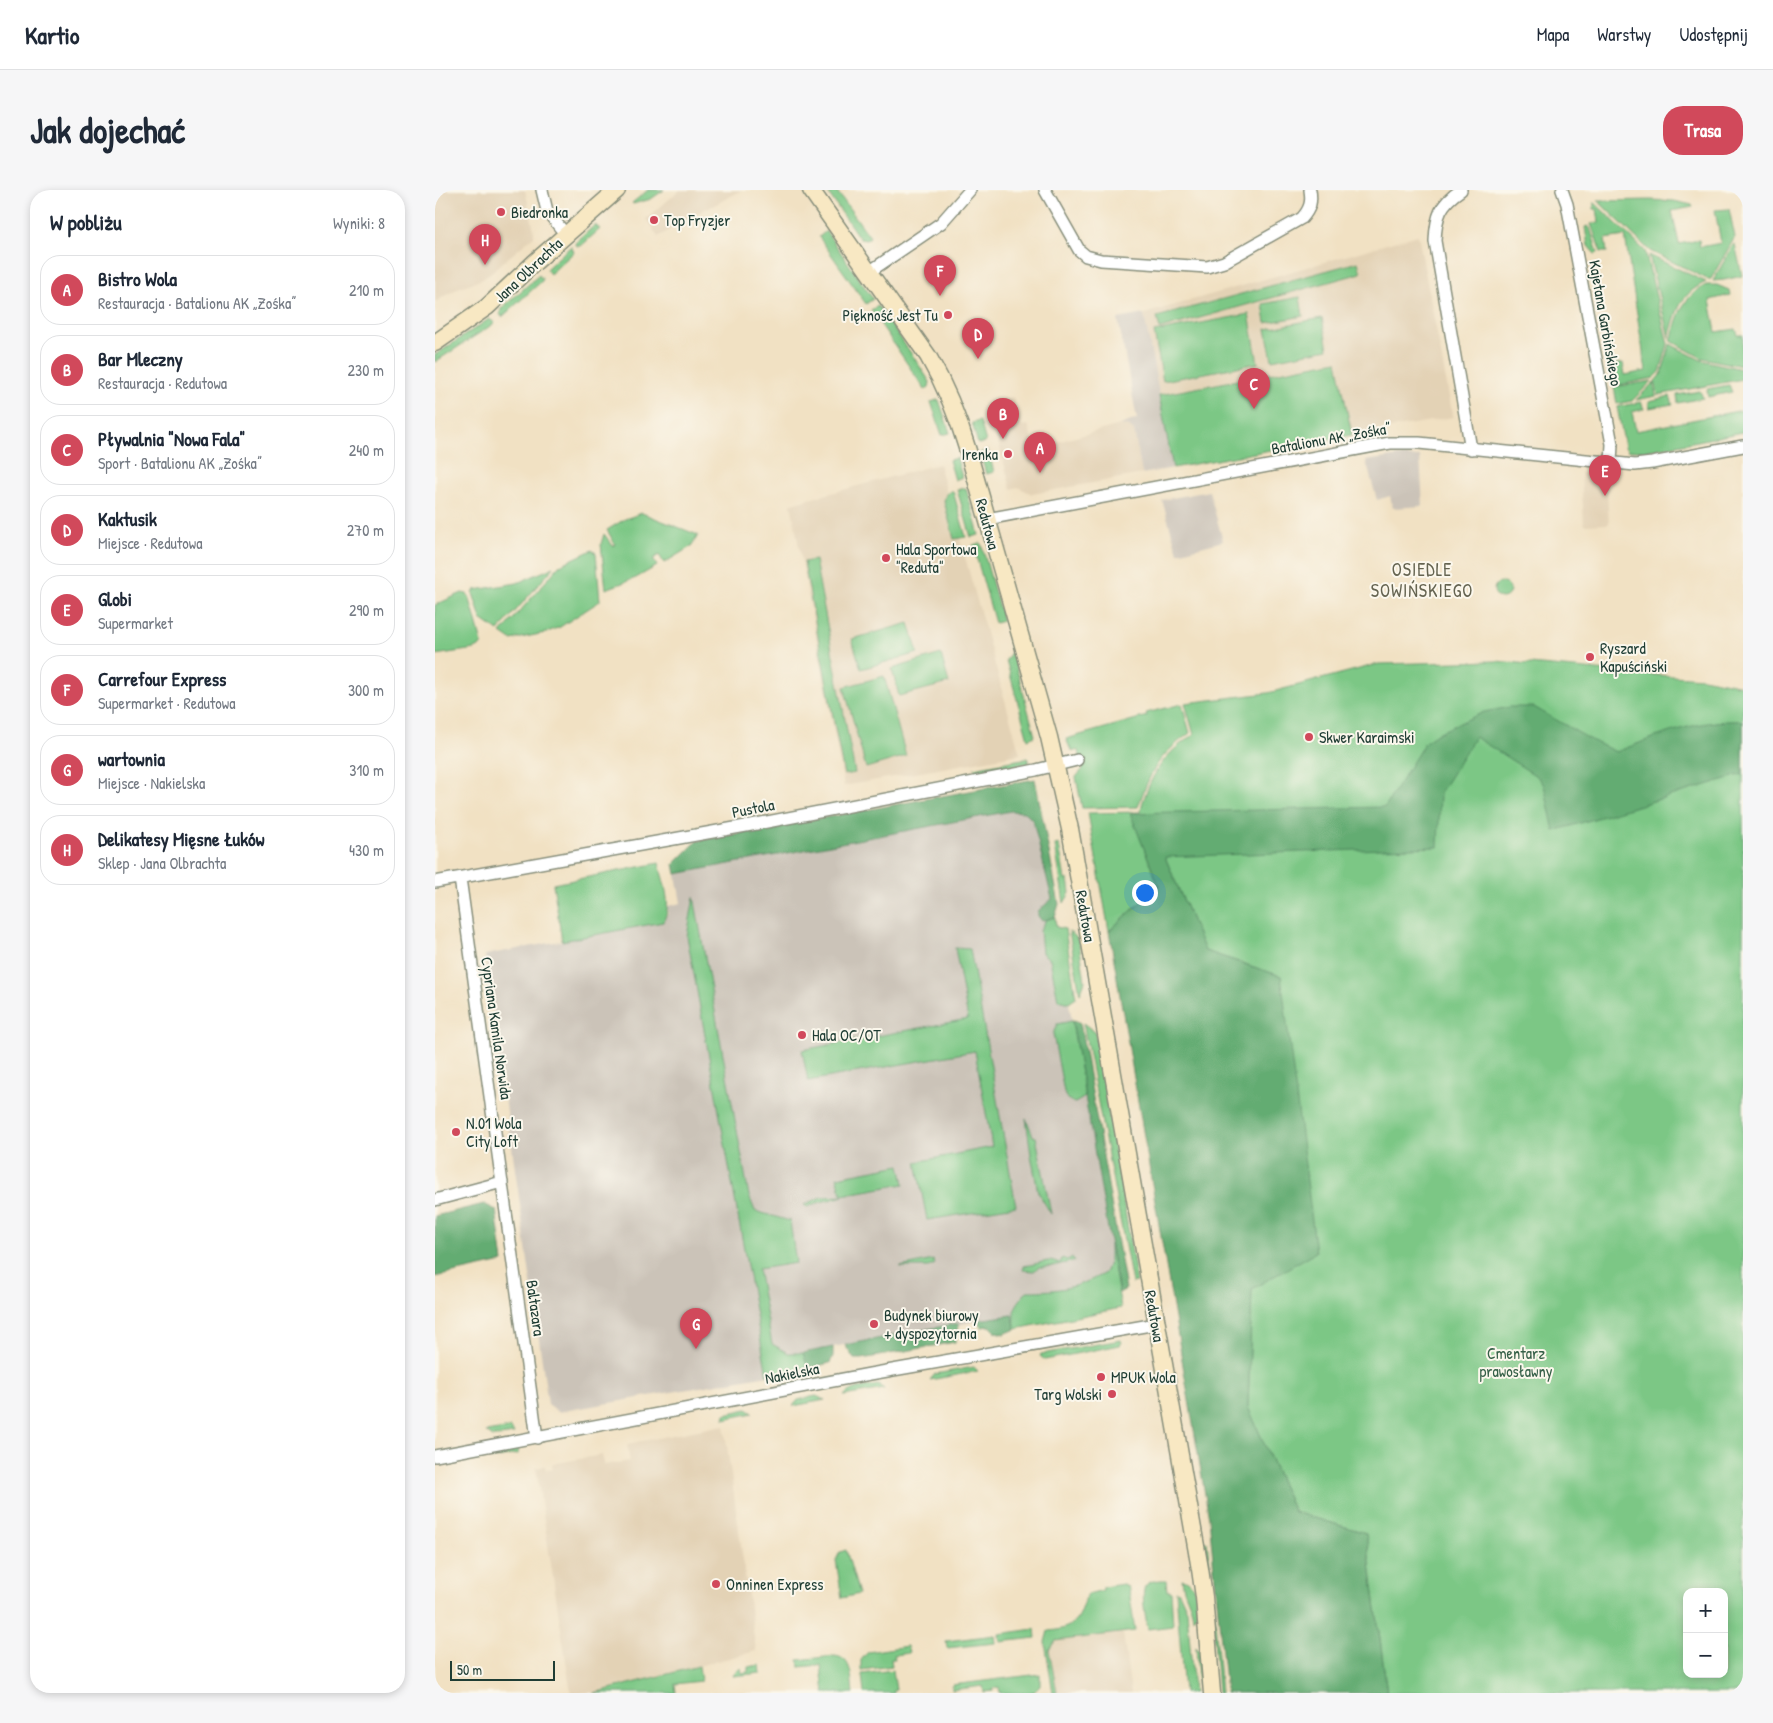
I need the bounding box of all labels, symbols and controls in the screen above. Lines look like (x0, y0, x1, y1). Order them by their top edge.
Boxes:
text: Kartio (25, 19, 80, 51)
text: Mapa (1537, 22, 1569, 47)
text: Warstwy (1597, 22, 1651, 47)
text: Udostępnij (1679, 22, 1748, 47)
button: Trasa (1663, 106, 1743, 155)
text: Jak dojechać (30, 107, 185, 154)
place label: Biedronka (511, 201, 568, 223)
marker: Biedronka (495, 206, 507, 218)
text: W pobliżu (50, 208, 122, 237)
place label: Top Fryzjer (664, 209, 731, 231)
text: Wyniki: 8 (333, 212, 385, 234)
marker: Top Fryzjer (648, 214, 660, 226)
pin: H (469, 224, 501, 265)
street label: Jana Olbrachta (489, 233, 567, 307)
pin: F (924, 255, 956, 296)
street label: Kajetana Garbińskiego (1584, 258, 1628, 388)
text: Bistro Wola (98, 266, 177, 292)
text: A (63, 279, 71, 301)
text: 210 m (349, 279, 384, 301)
text: Restauracja · Batalionu AK „Zośka” (98, 292, 296, 314)
place label: Piękność Jest Tu (842, 304, 939, 326)
marker: Piękność Jest Tu (942, 309, 954, 321)
pin: D (962, 318, 994, 359)
text: Bar Mleczny (98, 346, 183, 372)
text: B (63, 359, 71, 381)
text: 230 m (348, 359, 384, 381)
pin: C (1238, 368, 1270, 409)
text: Restauracja · Redutowa (98, 372, 227, 394)
pin: B (987, 398, 1019, 439)
street label: Batalionu AK „Zośka” (1270, 417, 1393, 459)
text: Pływalnia "Nowa Fala" (98, 426, 245, 452)
pin: A (1024, 432, 1056, 473)
text: C (63, 439, 71, 461)
text: 240 m (349, 439, 384, 461)
place label: Irenka (962, 443, 998, 465)
marker: Irenka (1002, 448, 1014, 460)
text: Sport · Batalionu AK „Zośka” (98, 452, 262, 474)
pin: E (1589, 455, 1621, 496)
street label: Redutowa (971, 496, 1005, 552)
text: Kaktusik (98, 506, 157, 532)
text: D (63, 519, 71, 541)
text: 270 m (347, 519, 384, 541)
text: Miejsce · Redutowa (98, 532, 202, 554)
place label: Hala Sportowa "Reduta" (896, 538, 976, 578)
marker: Hala Sportowa "Reduta" (880, 552, 892, 564)
district label: OSIEDLE SOWIŃSKIEGO (1371, 557, 1473, 603)
text: Globi (98, 586, 132, 612)
text: E (63, 599, 71, 621)
text: 290 m (349, 599, 384, 621)
text: Supermarket (98, 612, 173, 634)
place label: Ryszard Kapuściński (1600, 637, 1667, 677)
marker: Ryszard Kapuściński (1584, 651, 1596, 663)
text: Carrefour Express (98, 666, 226, 692)
text: F (64, 679, 70, 701)
text: 300 m (348, 679, 384, 701)
text: Supermarket · Redutowa (98, 692, 235, 714)
place label: Skwer Karaimski (1319, 726, 1415, 748)
marker: Skwer Karaimski (1303, 731, 1315, 743)
text: wartownia (98, 746, 165, 772)
text: G (63, 759, 71, 781)
text: 310 m (349, 759, 384, 781)
text: Miejsce · Nakielska (98, 772, 205, 794)
street label: Pustola (730, 793, 776, 823)
text: Delikatesy Mięsne Łuków (98, 826, 265, 852)
text: H (63, 839, 71, 861)
text: 430 m (349, 839, 384, 861)
text: Sklep · Jana Olbrachta (98, 852, 226, 874)
your location (1132, 880, 1158, 906)
street label: Redutowa (1071, 889, 1101, 943)
street label: Cypriana Kamila Norwida (476, 955, 518, 1101)
place label: Hala OC/OT (812, 1024, 881, 1046)
marker: Hala OC/OT (796, 1029, 808, 1041)
place label: N.01 Wola City Loft (466, 1112, 521, 1152)
marker: N.01 Wola City Loft (450, 1126, 462, 1138)
street label: Baltazara (521, 1279, 551, 1337)
street label: Redutowa (1140, 1289, 1170, 1343)
place label: Budynek biurowy + dyspozytornia (884, 1304, 979, 1344)
pin: G (680, 1308, 712, 1349)
marker: Budynek biurowy + dyspozytornia (868, 1318, 880, 1330)
park label: Cmentarz prawosławny (1479, 1342, 1553, 1382)
street label: Nakielska (763, 1357, 821, 1389)
place label: MPUK Wola (1111, 1366, 1176, 1388)
marker: MPUK Wola (1095, 1371, 1107, 1383)
place label: Targ Wolski (1034, 1383, 1102, 1405)
marker: Targ Wolski (1106, 1388, 1118, 1400)
place label: Onninen Express (726, 1573, 823, 1595)
marker: Onninen Express (710, 1578, 722, 1590)
map controls (1683, 1588, 1728, 1678)
button: + (1683, 1588, 1728, 1633)
button: − (1683, 1633, 1728, 1678)
scale bar (450, 1658, 555, 1681)
text: 50 m (457, 1660, 482, 1679)

